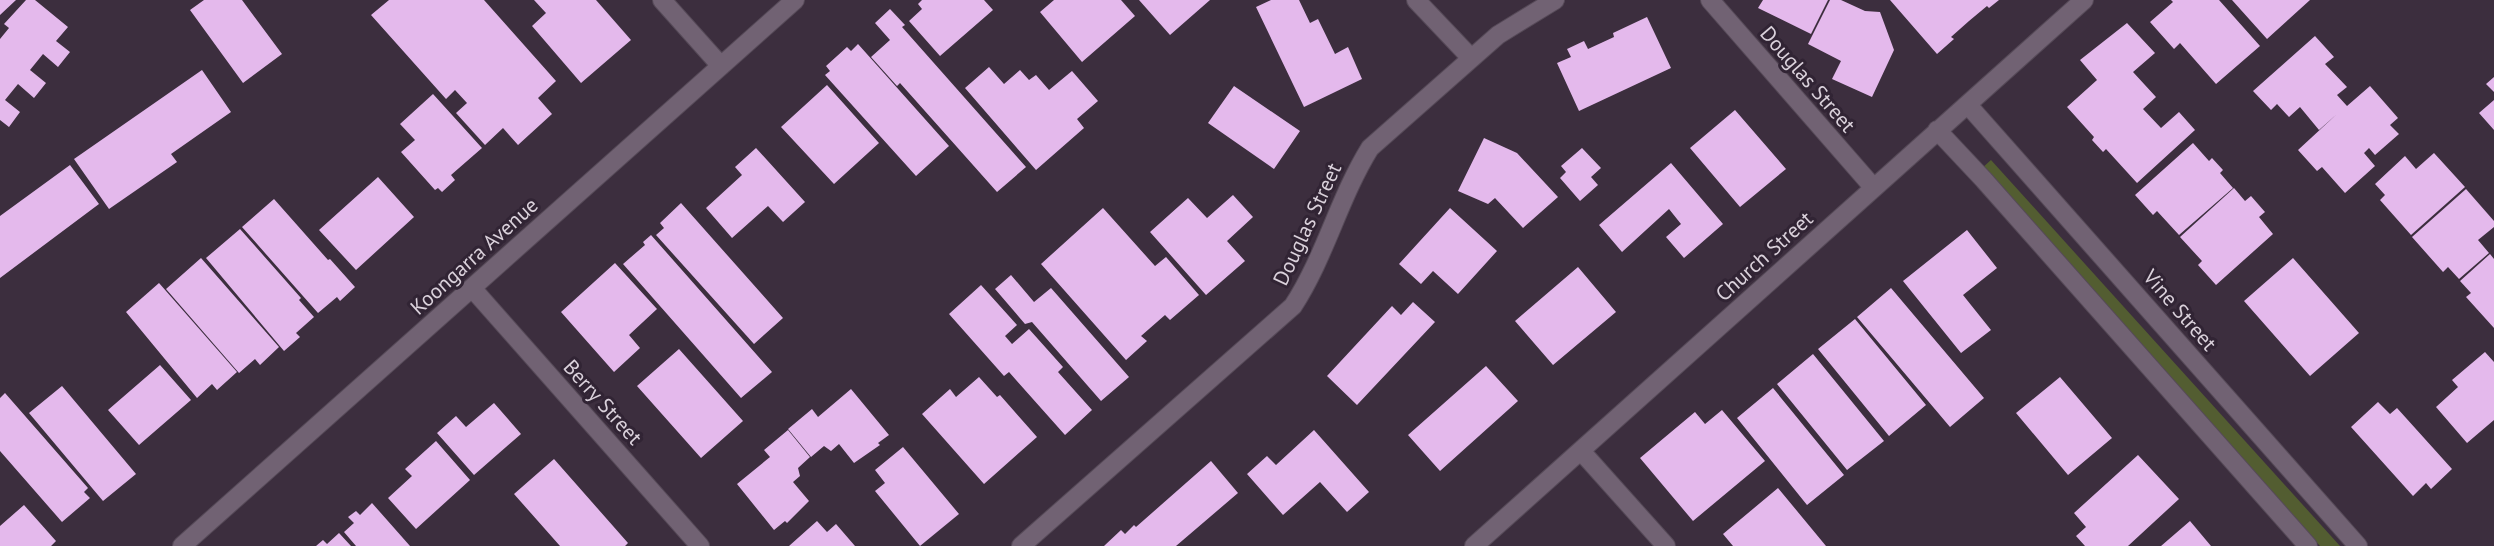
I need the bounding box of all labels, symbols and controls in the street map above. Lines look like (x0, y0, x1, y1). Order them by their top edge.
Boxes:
street label: Douglas Street (1754, 20, 1862, 138)
street label: Douglas Street (1267, 158, 1347, 290)
street label: Koongarra Avenue (405, 192, 543, 320)
street label: Church Street (1710, 205, 1818, 307)
street label: Vine Street (2137, 263, 2223, 356)
street label: Berry Street (558, 354, 648, 450)

